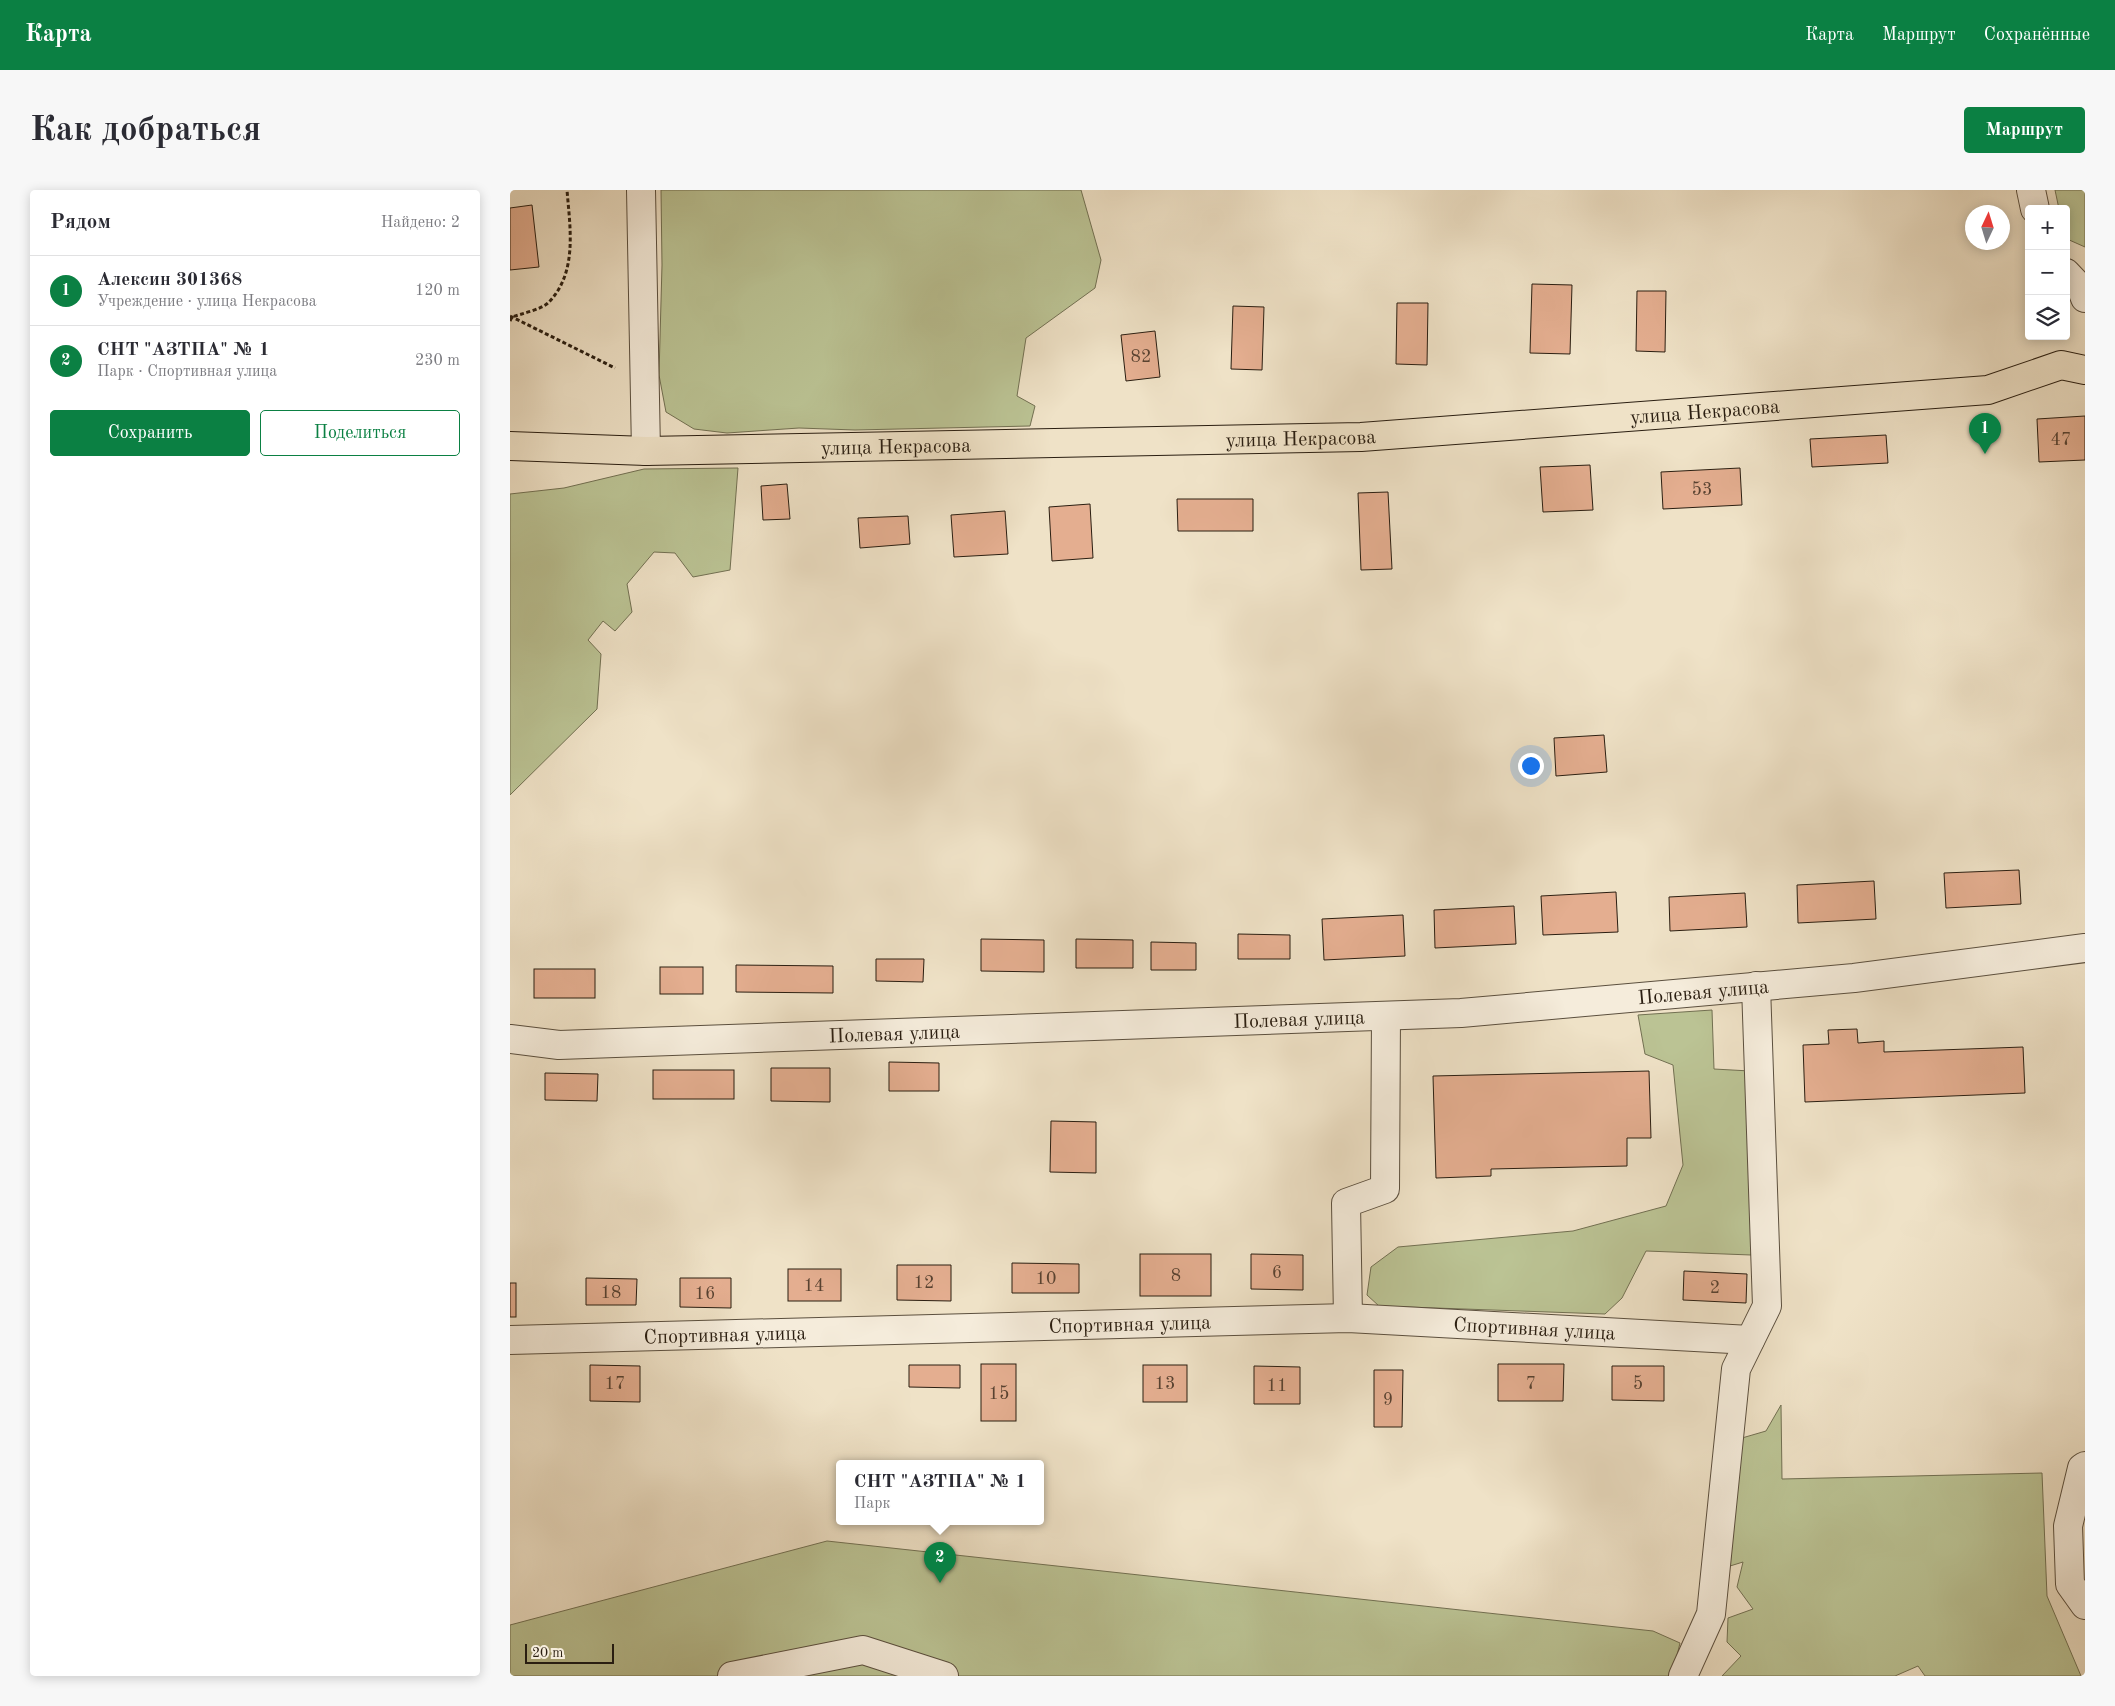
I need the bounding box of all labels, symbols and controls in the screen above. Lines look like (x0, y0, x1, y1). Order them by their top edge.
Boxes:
text: Карта (25, 23, 92, 47)
text: Карта (1805, 26, 1854, 44)
text: Маршрут (1882, 26, 1956, 44)
text: Сохранённые (1984, 26, 2090, 44)
button: Маршрут (1964, 107, 2085, 153)
text: Как добраться (30, 113, 261, 148)
north arrow (1965, 205, 2010, 250)
map controls (2025, 205, 2070, 340)
button: + (2025, 205, 2070, 250)
text: Рядом (50, 212, 111, 233)
text: Найдено: 2 (381, 215, 460, 231)
button: − (2025, 250, 2070, 295)
text: Алексин 301368 (97, 271, 242, 290)
text: 1 (61, 283, 71, 299)
text: 120 m (415, 283, 460, 299)
text: Учреждение · улица Некрасова (97, 294, 317, 310)
button: layers (2025, 295, 2070, 340)
text: СНТ "АЗТПА" № 1 (97, 341, 270, 360)
house number: 82 (1131, 348, 1151, 366)
text: 2 (61, 353, 71, 369)
text: 230 m (415, 353, 460, 369)
text: Парк · Спортивная улица (97, 364, 277, 380)
street label: улица Некрасова (1629, 398, 1781, 429)
button: Сохранить (50, 410, 250, 456)
button: Поделиться (260, 410, 460, 456)
pin: 1 (1969, 413, 2001, 454)
street label: улица Некрасова (1226, 428, 1377, 452)
house number: 47 (2051, 431, 2071, 449)
street label: улица Некрасова (821, 437, 971, 460)
house number: 53 (1692, 481, 1712, 499)
your location (1518, 753, 1544, 779)
street label: Полевая улица (1637, 978, 1770, 1009)
street label: Полевая улица (1233, 1008, 1366, 1033)
street label: Полевая улица (828, 1023, 961, 1047)
house number: 6 (1272, 1264, 1282, 1282)
house number: 8 (1171, 1267, 1181, 1285)
house number: 10 (1036, 1270, 1056, 1288)
house number: 12 (914, 1274, 934, 1292)
house number: 14 (804, 1277, 824, 1295)
house number: 2 (1710, 1279, 1720, 1297)
house number: 18 (601, 1284, 621, 1302)
house number: 16 (695, 1285, 715, 1303)
street label: Спортивная улица (1048, 1314, 1211, 1338)
street label: Спортивная улица (1453, 1316, 1616, 1345)
street label: Спортивная улица (643, 1324, 807, 1348)
house number: 17 (605, 1375, 625, 1393)
house number: 13 (1155, 1375, 1175, 1393)
house number: 7 (1526, 1375, 1536, 1393)
house number: 5 (1633, 1375, 1643, 1393)
house number: 11 (1267, 1377, 1287, 1395)
house number: 15 (989, 1385, 1009, 1403)
house number: 9 (1383, 1391, 1393, 1409)
popup (836, 1460, 1044, 1525)
text: СНТ "АЗТПА" № 1 (854, 1473, 1026, 1492)
text: Парк (854, 1496, 891, 1512)
pin: 2 (924, 1542, 956, 1583)
scale bar (525, 1641, 614, 1664)
text: 20 m (532, 1646, 563, 1660)

